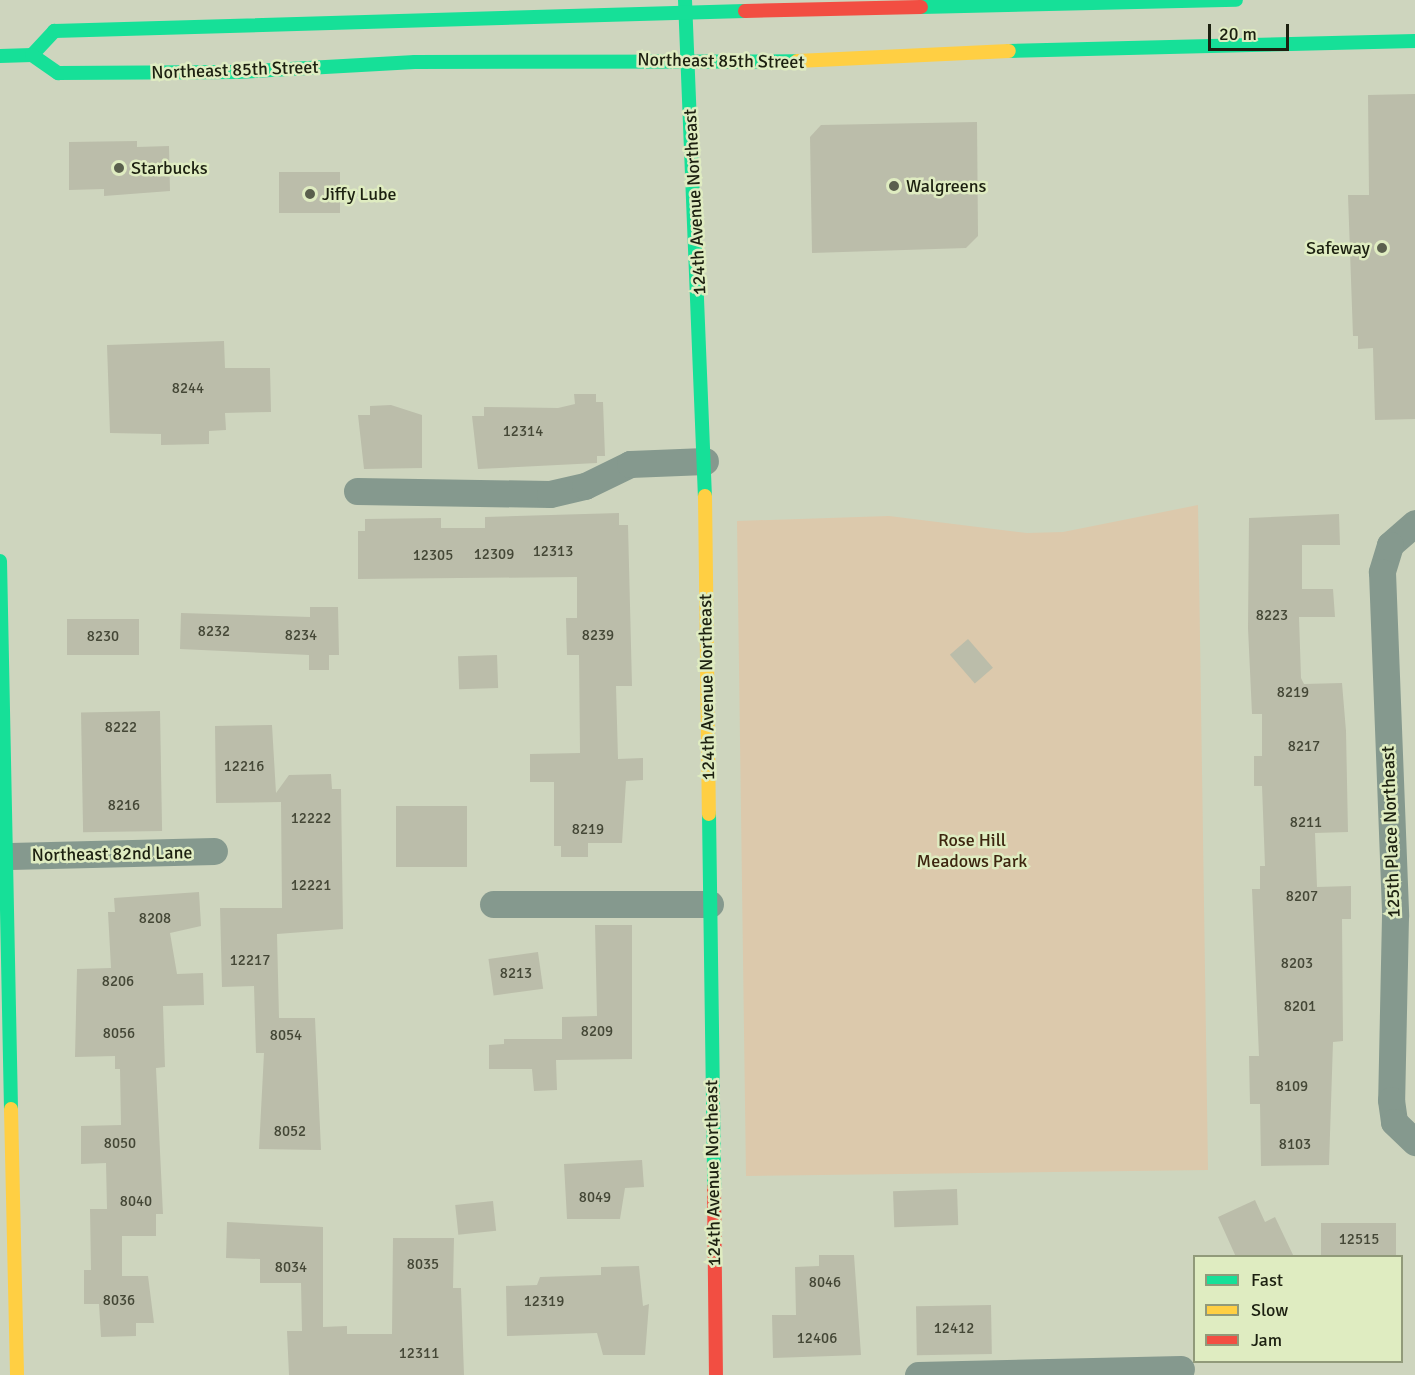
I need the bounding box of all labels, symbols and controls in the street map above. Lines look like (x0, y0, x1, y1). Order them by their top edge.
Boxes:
scale bar (1211, 12, 1292, 50)
text: 20 m (1219, 23, 1257, 45)
street label: Northeast 85th Street (637, 49, 805, 73)
street label: Northeast 85th Street (151, 56, 319, 84)
street label: 124th Avenue Northeast (679, 108, 711, 296)
place label: Starbucks (131, 157, 208, 179)
marker: Starbucks (112, 161, 126, 175)
place label: Walgreens (906, 175, 986, 197)
marker: Walgreens (887, 179, 901, 193)
place label: Jiffy Lube (322, 183, 397, 205)
marker: Jiffy Lube (303, 187, 317, 201)
place label: Safeway (1306, 237, 1370, 259)
marker: Safeway (1375, 241, 1389, 255)
house number: 8244 (172, 380, 204, 398)
house number: 12314 (503, 423, 543, 441)
house number: 12313 (533, 543, 573, 561)
house number: 12309 (474, 546, 514, 564)
house number: 12305 (413, 547, 453, 565)
street label: 124th Avenue Northeast (695, 594, 719, 780)
house number: 8223 (1256, 607, 1288, 625)
house number: 8232 (198, 623, 230, 641)
house number: 8234 (285, 627, 317, 645)
house number: 8239 (582, 627, 614, 645)
house number: 8230 (87, 628, 119, 646)
house number: 8219 (1277, 684, 1309, 702)
house number: 8222 (105, 719, 137, 737)
house number: 8217 (1288, 738, 1320, 756)
street label: 125th Place Northeast (1377, 746, 1405, 918)
house number: 12216 (224, 758, 264, 776)
house number: 8216 (108, 797, 140, 815)
house number: 12222 (291, 810, 331, 828)
house number: 8211 (1290, 814, 1322, 832)
house number: 8219 (572, 821, 604, 839)
park label: Rose Hill Meadows Park (917, 830, 1027, 872)
street label: Northeast 82nd Lane (31, 842, 193, 866)
house number: 12221 (291, 877, 331, 895)
house number: 8207 (1286, 888, 1318, 906)
house number: 8208 (139, 910, 171, 928)
house number: 12217 (230, 952, 270, 970)
house number: 8203 (1281, 955, 1313, 973)
house number: 8213 (500, 965, 532, 983)
house number: 8206 (102, 973, 134, 991)
house number: 8201 (1284, 998, 1316, 1016)
house number: 8209 (581, 1023, 613, 1041)
house number: 8056 (103, 1025, 135, 1043)
house number: 8054 (270, 1027, 302, 1045)
house number: 8109 (1276, 1078, 1308, 1096)
street label: 124th Avenue Northeast (701, 1080, 725, 1266)
house number: 8052 (274, 1123, 306, 1141)
house number: 8050 (104, 1135, 136, 1153)
house number: 8103 (1279, 1136, 1311, 1154)
house number: 8049 (579, 1189, 611, 1207)
house number: 8040 (120, 1193, 152, 1211)
house number: 12515 (1339, 1231, 1379, 1249)
legend (1193, 1255, 1403, 1363)
house number: 8035 (407, 1256, 439, 1274)
house number: 8034 (275, 1259, 307, 1277)
text: Fast (1251, 1269, 1283, 1291)
house number: 8046 (809, 1274, 841, 1292)
house number: 8036 (103, 1292, 135, 1310)
house number: 12319 (524, 1293, 564, 1311)
text: Slow (1251, 1299, 1288, 1321)
house number: 12412 (934, 1320, 974, 1338)
text: Jam (1251, 1329, 1282, 1351)
house number: 12406 (797, 1330, 837, 1348)
house number: 12311 (399, 1345, 439, 1363)

